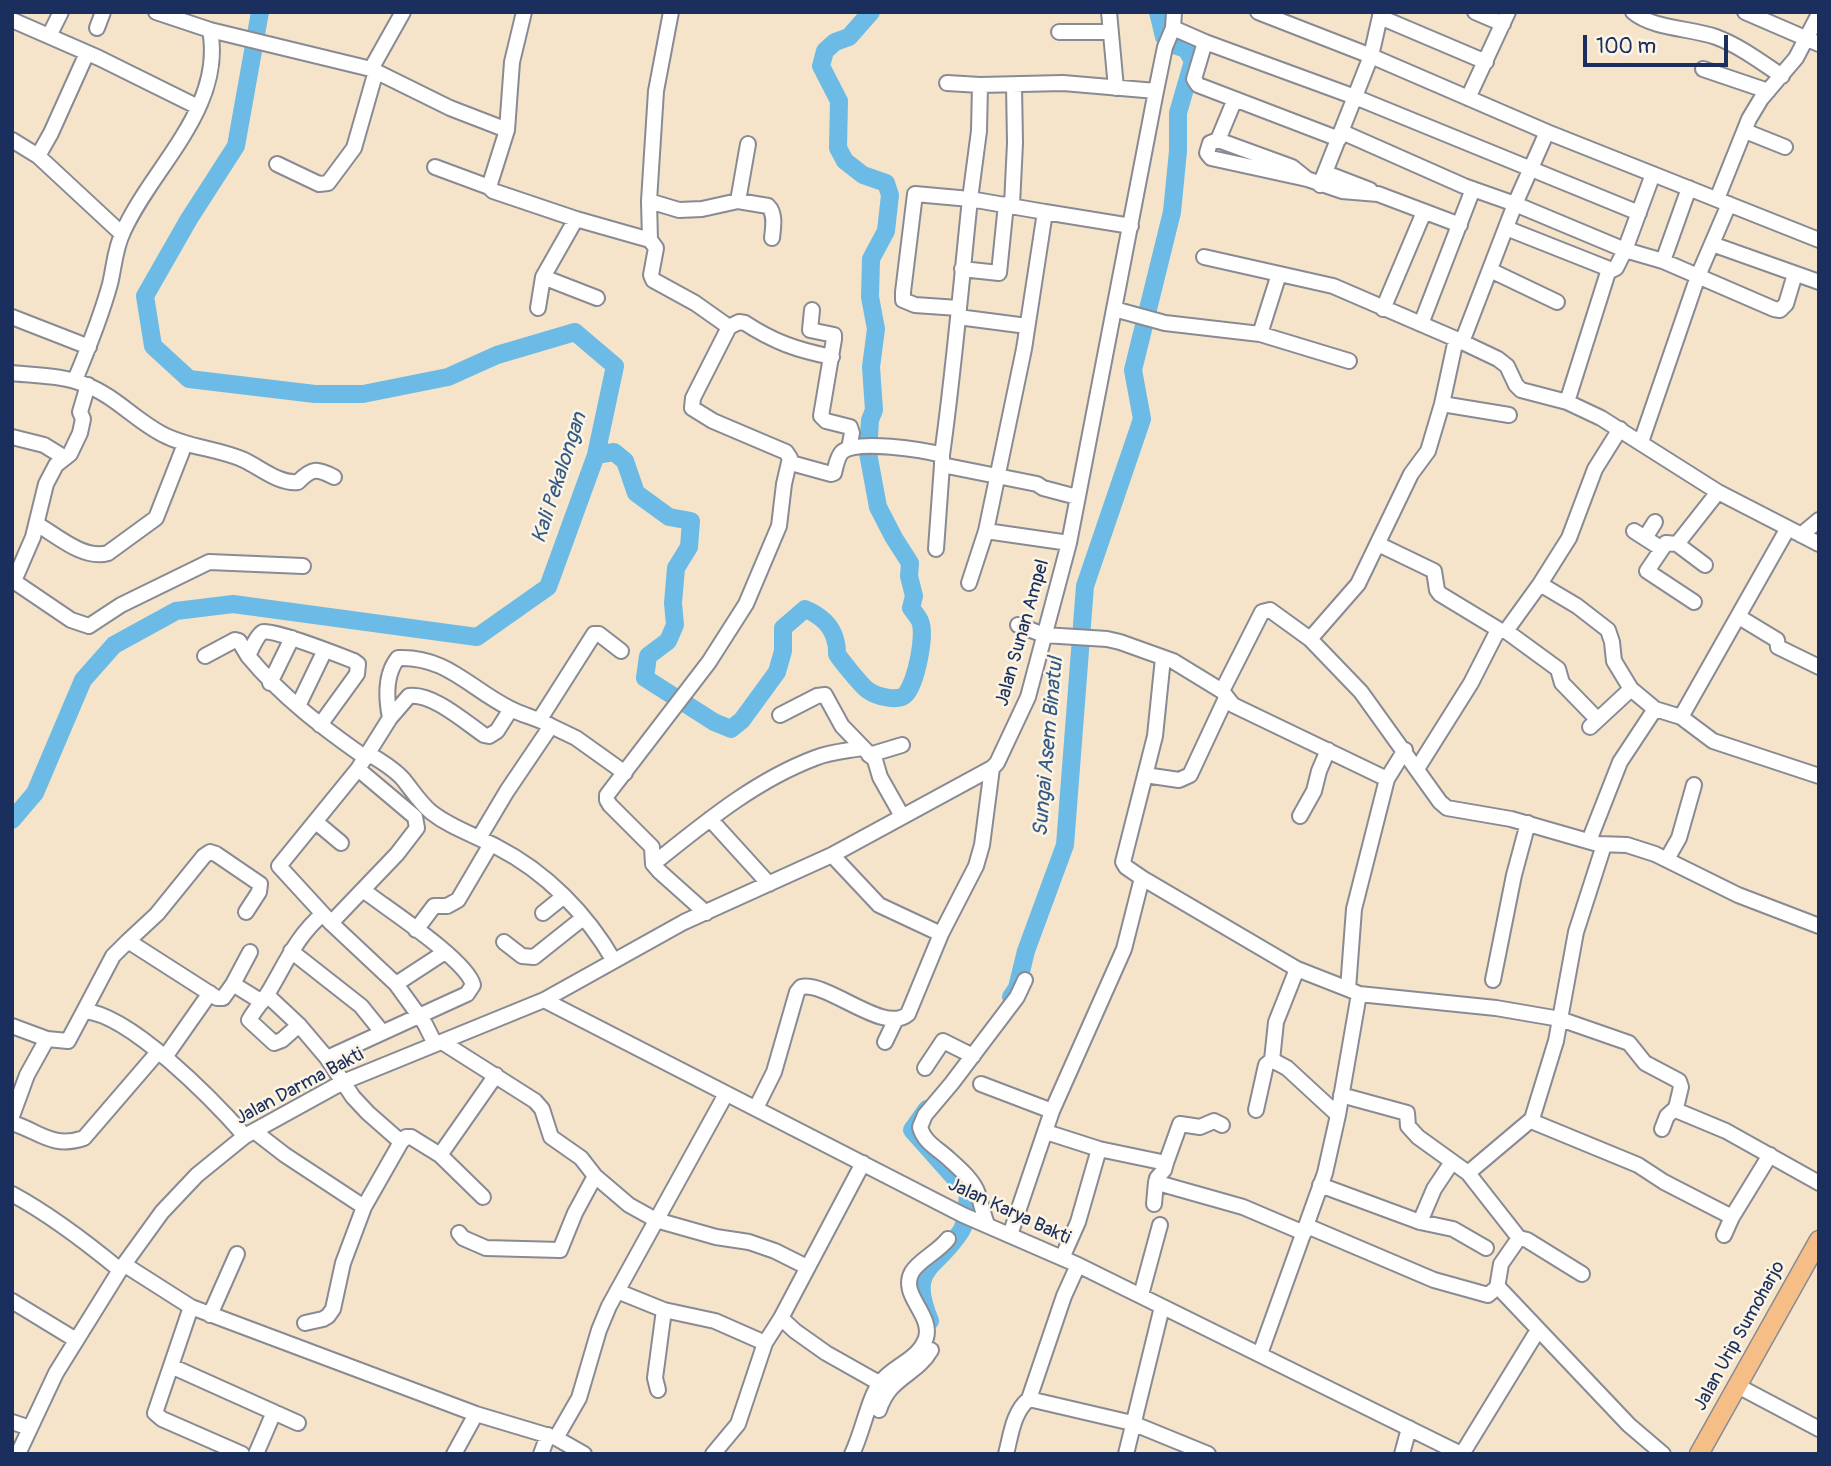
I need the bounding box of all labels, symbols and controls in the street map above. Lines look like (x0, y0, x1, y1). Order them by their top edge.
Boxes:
scale bar (1586, 21, 1731, 65)
text: 100 m (1596, 33, 1656, 60)
water label: Kali Pekalongan (527, 410, 593, 546)
street label: Jalan Sunan Ampel (991, 557, 1055, 709)
water label: Sungai Asem Binatul (1029, 656, 1069, 838)
street label: Jalan Darma Bakti (232, 1044, 368, 1130)
street label: Jalan Karya Bakti (944, 1174, 1074, 1250)
street label: Jalan Urip Sumoharjo (1689, 1257, 1791, 1415)

